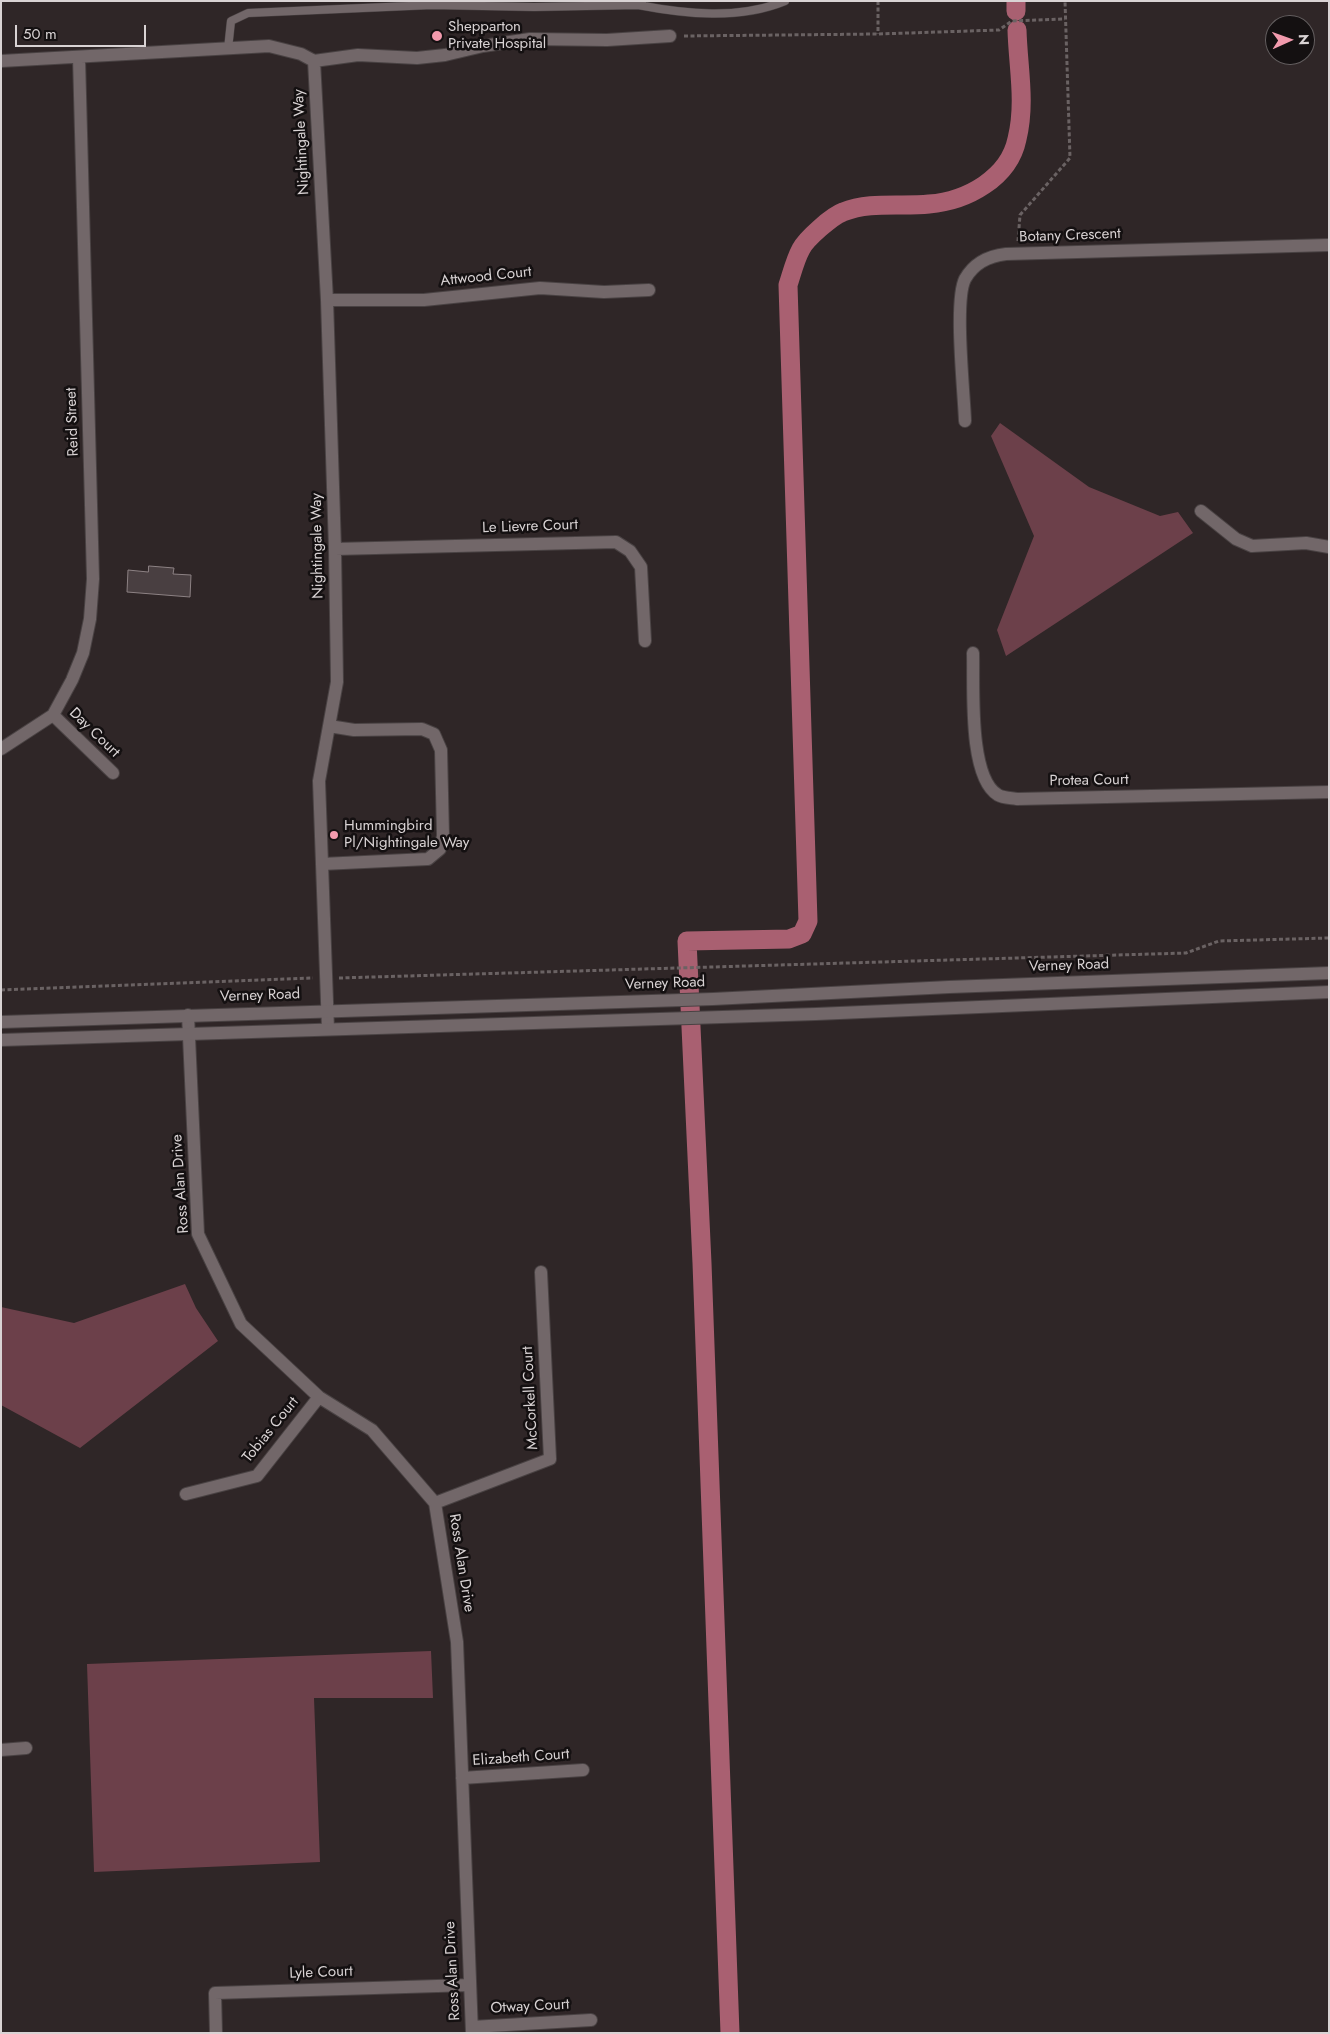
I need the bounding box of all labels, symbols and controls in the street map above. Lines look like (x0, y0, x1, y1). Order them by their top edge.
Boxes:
scale bar (18, 15, 149, 47)
north arrow (1265, 15, 1315, 65)
place label: Shepparton Private Hospital (448, 18, 546, 53)
text: 50 m (23, 23, 57, 45)
marker: Shepparton Private Hospital (430, 29, 444, 43)
text: N (1294, 34, 1314, 45)
street label: Nightingale Way (290, 89, 314, 195)
street label: Botany Crescent (1019, 225, 1121, 247)
street label: Attwood Court (440, 263, 532, 291)
street label: Reid Street (63, 387, 83, 457)
street label: Nightingale Way (308, 493, 328, 599)
street label: Le Lievre Court (482, 516, 578, 538)
street label: Day Court (65, 704, 123, 762)
street label: Protea Court (1049, 771, 1129, 791)
place label: Hummingbird Pl/Nightingale Way (344, 817, 469, 852)
marker: Hummingbird Pl/Nightingale Way (328, 829, 340, 841)
street label: Verney Road (1029, 956, 1109, 976)
street label: Verney Road (625, 974, 705, 994)
street label: Verney Road (220, 986, 300, 1006)
street label: Ross Alan Drive (169, 1134, 193, 1234)
street label: McCorkell Court (519, 1346, 543, 1450)
street label: Tobias Court (239, 1394, 303, 1466)
street label: Ross Alan Drive (444, 1512, 478, 1614)
street label: Elizabeth Court (472, 1746, 570, 1770)
street label: Ross Alan Drive (441, 1921, 465, 2021)
street label: Lyle Court (289, 1963, 353, 1983)
street label: Otway Court (490, 1996, 570, 2018)

